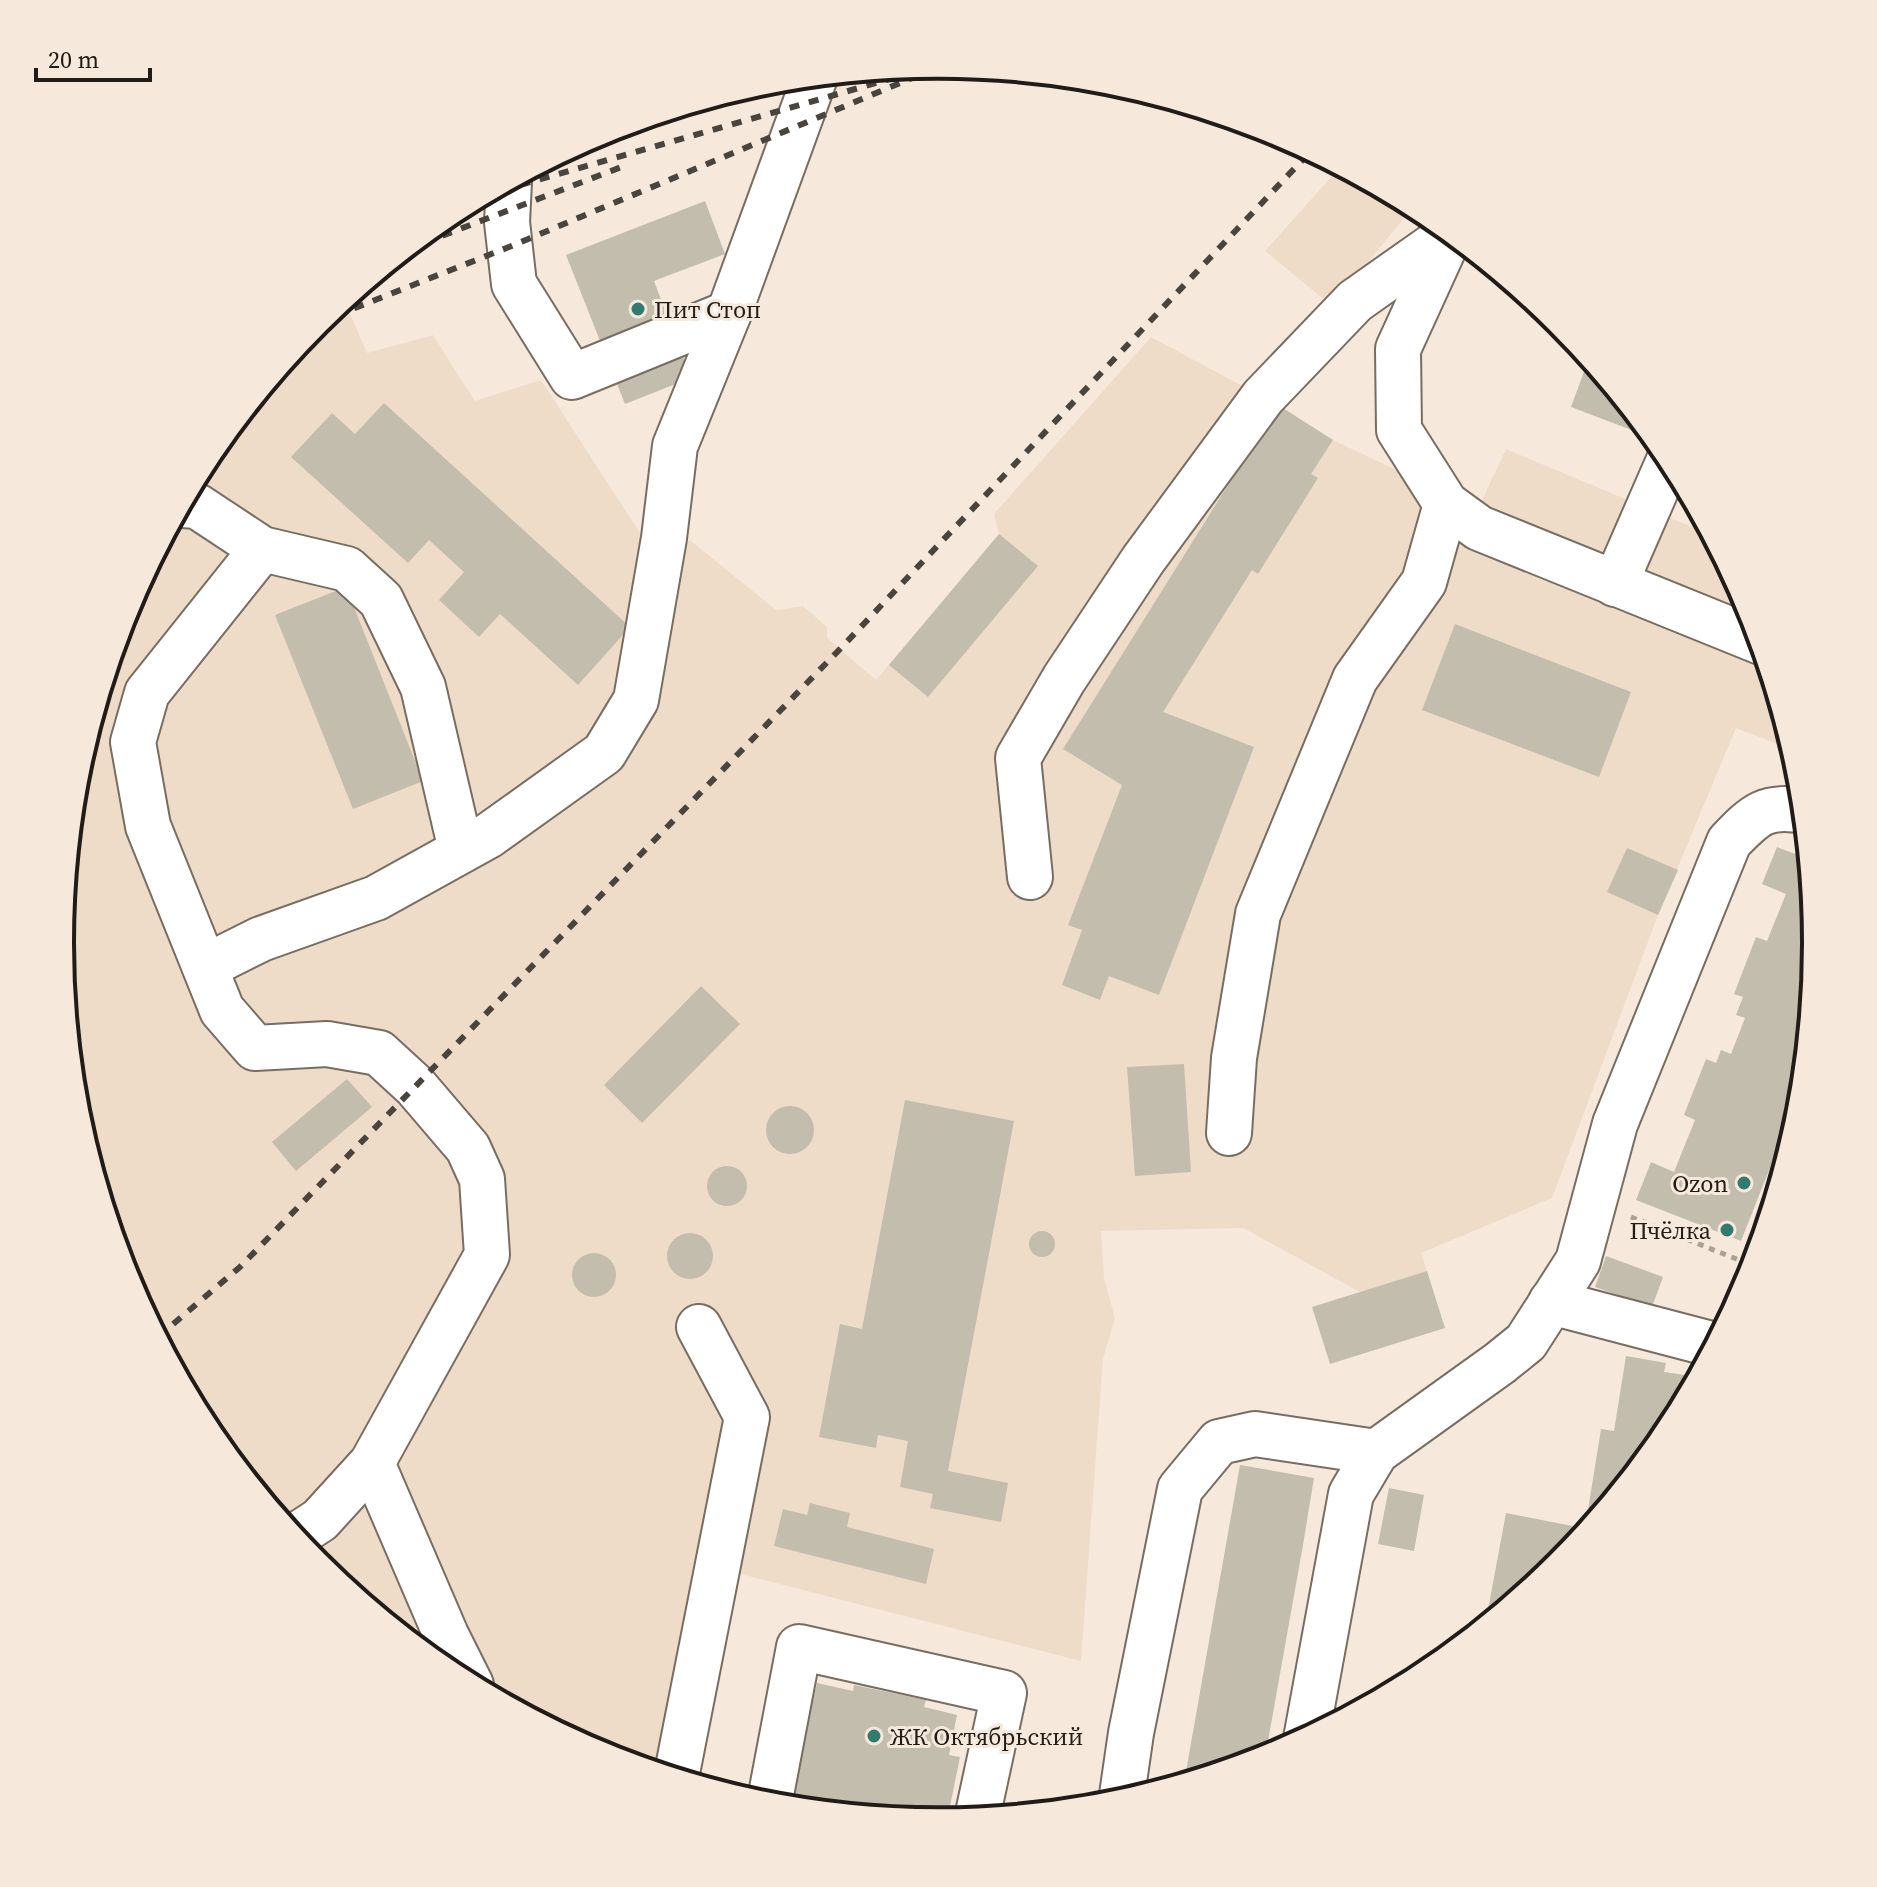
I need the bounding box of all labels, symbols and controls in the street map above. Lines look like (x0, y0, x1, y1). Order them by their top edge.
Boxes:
scale bar (36, 32, 150, 82)
text: 20 m (48, 43, 99, 76)
place label: Пит Стоп (654, 293, 761, 326)
marker: Пит Стоп (629, 300, 647, 318)
place label: Ozon (1672, 1167, 1728, 1200)
marker: Ozon (1735, 1174, 1753, 1192)
place label: Пчёлка (1630, 1214, 1712, 1247)
marker: Пчёлка (1718, 1221, 1736, 1239)
place label: ЖК Октябрьский (890, 1720, 1083, 1753)
marker: ЖК Октябрьский (865, 1727, 883, 1745)

